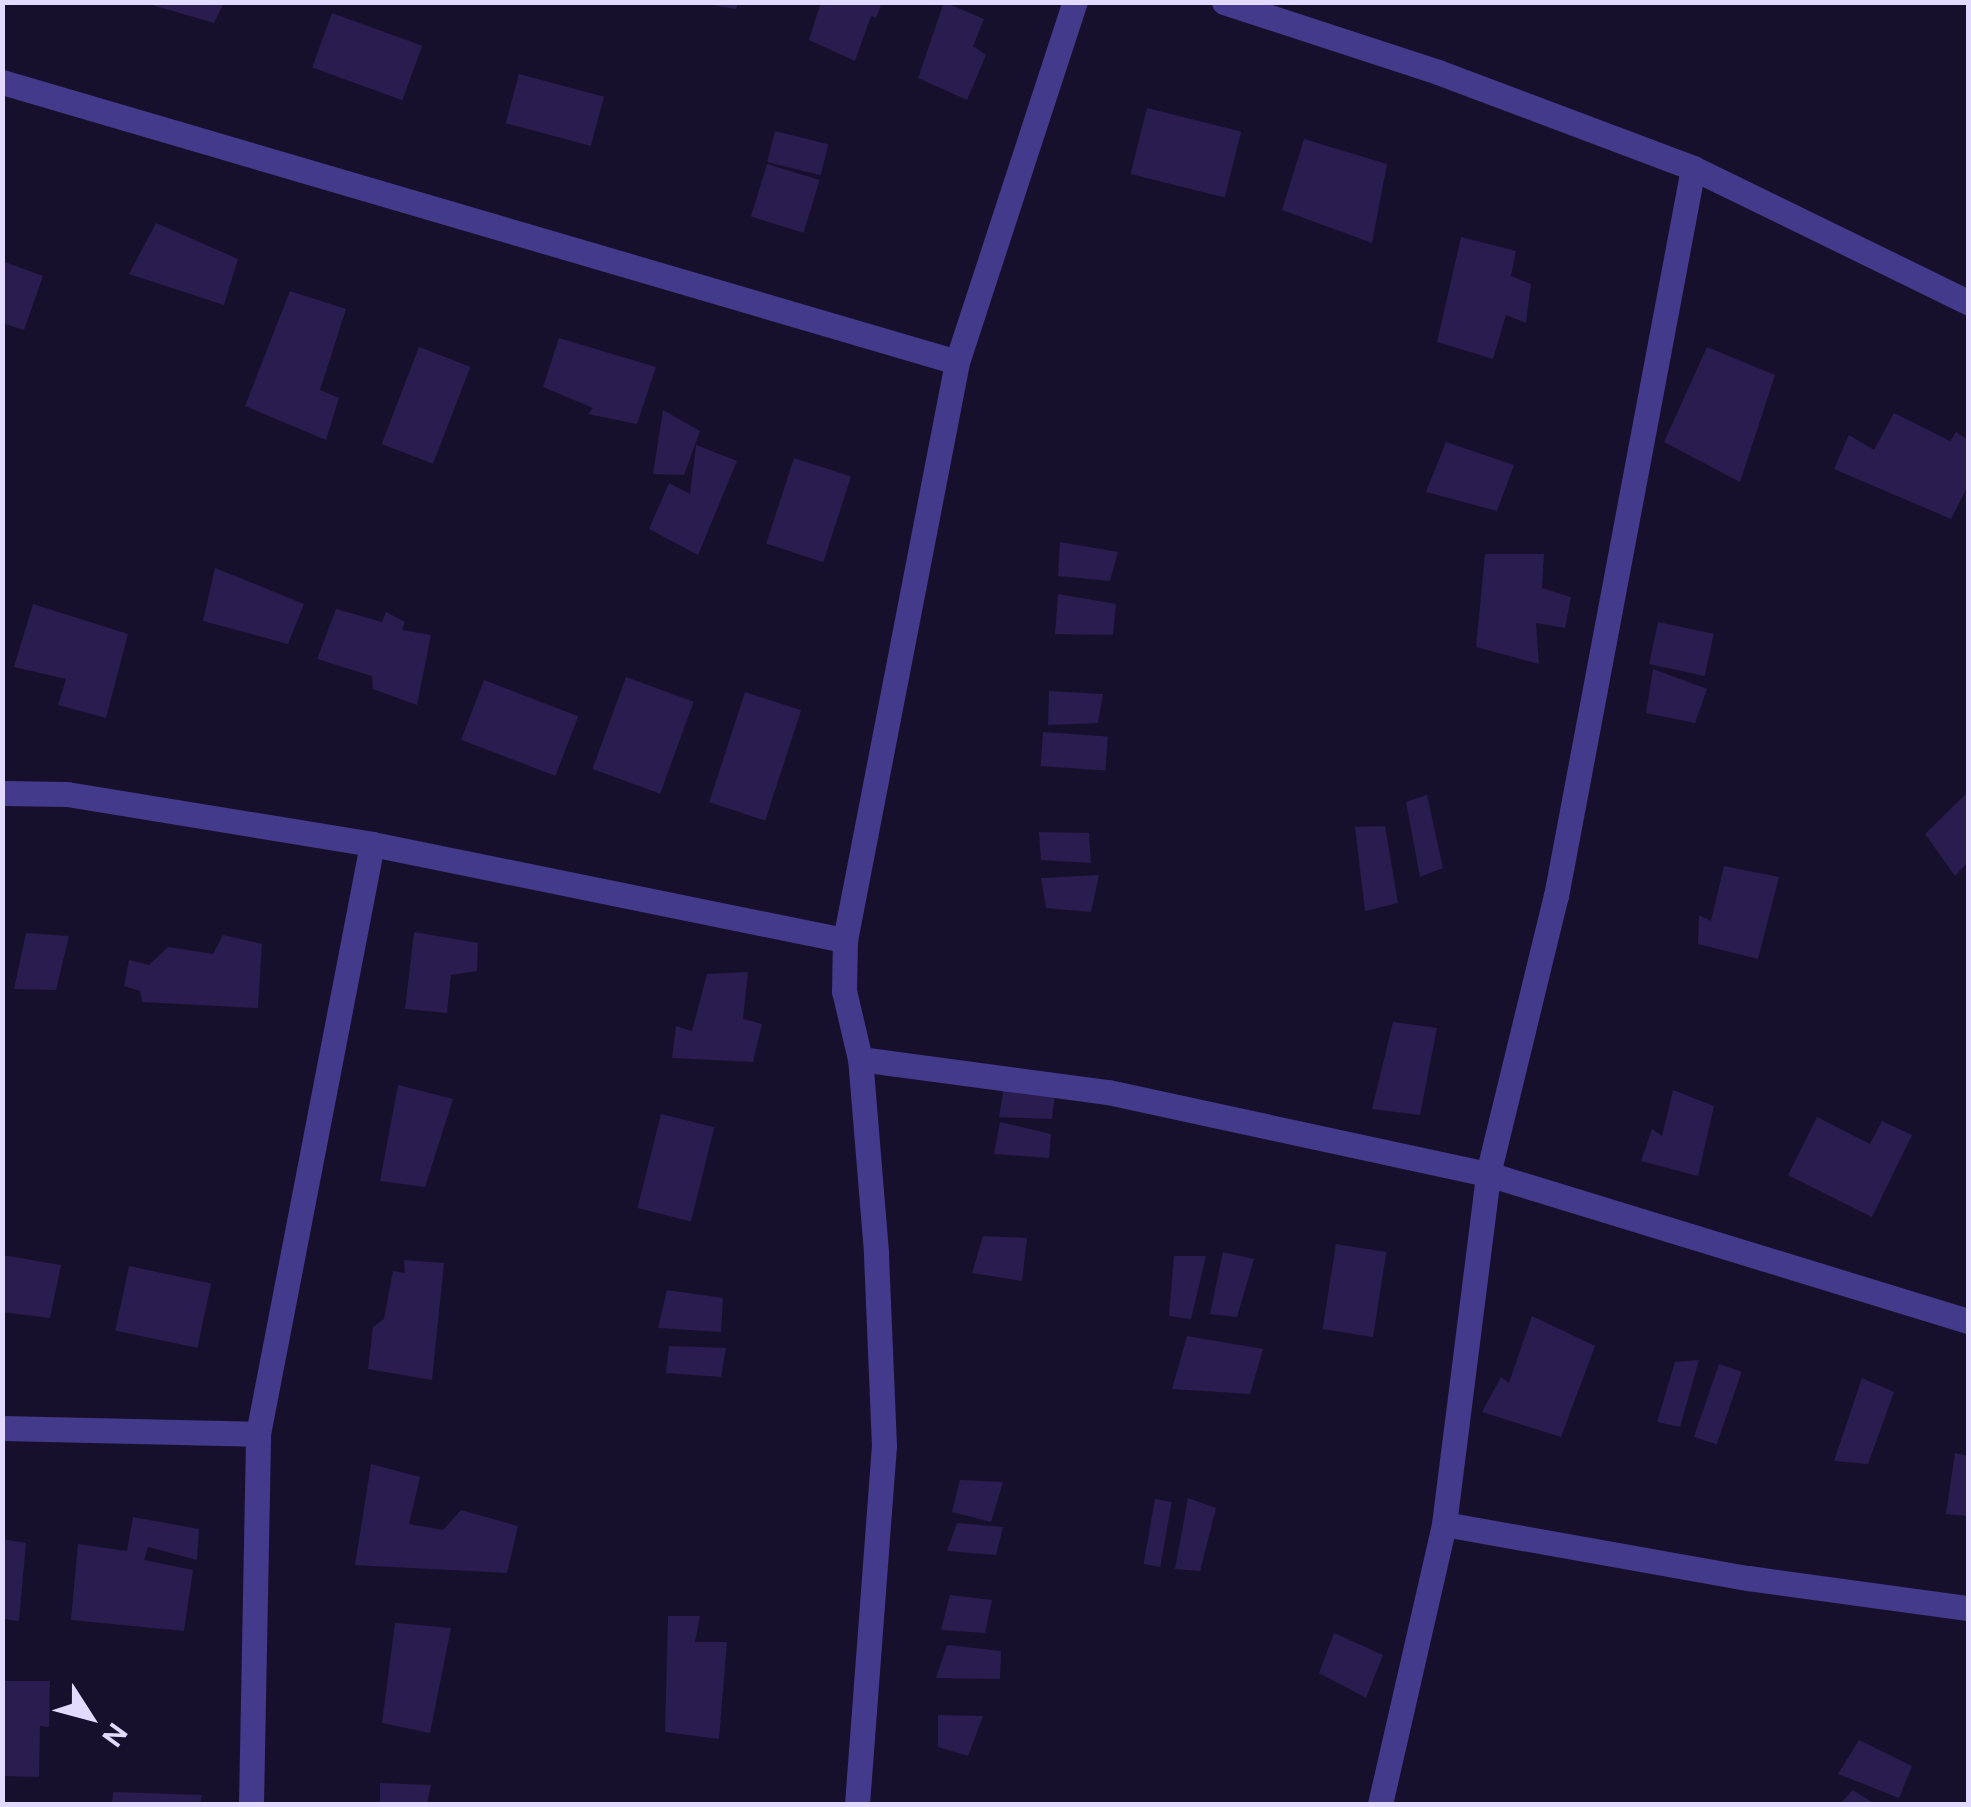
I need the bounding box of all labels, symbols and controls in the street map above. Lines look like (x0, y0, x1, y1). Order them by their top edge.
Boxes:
north arrow (40, 1667, 140, 1767)
text: N (94, 1716, 136, 1754)

